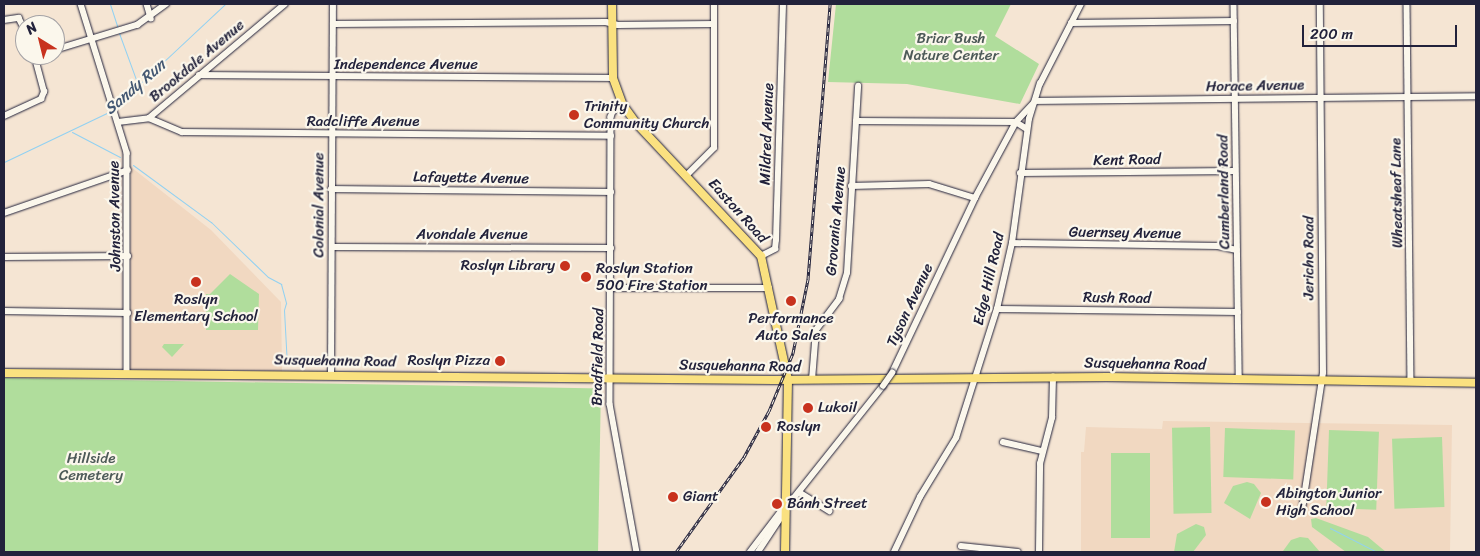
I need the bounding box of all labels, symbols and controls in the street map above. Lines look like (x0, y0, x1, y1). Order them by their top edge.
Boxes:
north arrow (15, 15, 65, 65)
text: N (20, 15, 43, 41)
scale bar (1305, 15, 1460, 47)
street label: Brookdale Avenue (146, 16, 248, 106)
text: 200 m (1310, 21, 1353, 47)
park label: Briar Bush Nature Center (903, 29, 999, 64)
water label: Sandy Run (101, 55, 169, 119)
street label: Independence Avenue (334, 56, 478, 74)
street label: Horace Avenue (1206, 76, 1304, 96)
street label: Mildred Avenue (756, 83, 778, 185)
place label: Trinity Community Church (584, 97, 709, 132)
marker: Trinity Community Church (568, 109, 580, 121)
street label: Radcliffe Avenue (307, 113, 419, 131)
street label: Cumberland Road (1214, 135, 1234, 249)
street label: Wheatsheaf Lane (1387, 138, 1407, 248)
street label: Kent Road (1093, 150, 1161, 170)
street label: Colonial Avenue (310, 153, 328, 257)
street label: Johnston Avenue (105, 160, 125, 272)
street label: Grovania Avenue (822, 166, 850, 276)
street label: Lafayette Avenue (413, 168, 529, 188)
street label: Easton Road (704, 175, 772, 247)
street label: Jericho Road (1300, 216, 1318, 300)
street label: Guernsey Avenue (1069, 223, 1181, 243)
street label: Avondale Avenue (416, 226, 528, 244)
street label: Edge Hill Road (970, 231, 1008, 327)
place label: Roslyn Library (461, 257, 555, 275)
place label: Roslyn Station 500 Fire Station (596, 259, 708, 294)
marker: Roslyn Library (559, 260, 571, 272)
street label: Tyson Avenue (883, 261, 937, 349)
marker: Roslyn Station 500 Fire Station (580, 271, 592, 283)
marker: Roslyn Elementary School (190, 276, 202, 288)
street label: Rush Road (1083, 288, 1151, 308)
place label: Roslyn Elementary School (134, 290, 258, 325)
marker: Performance Auto Sales (785, 295, 797, 307)
street label: Bradfield Road (588, 308, 608, 406)
place label: Performance Auto Sales (748, 309, 834, 344)
street label: Susquehanna Road (274, 351, 396, 371)
place label: Roslyn Pizza (407, 352, 490, 370)
street label: Susquehanna Road (1084, 354, 1206, 374)
marker: Roslyn Pizza (494, 355, 506, 367)
street label: Susquehanna Road (679, 356, 801, 376)
place label: Lukoil (818, 399, 857, 417)
marker: Lukoil (802, 402, 814, 414)
place label: Roslyn (777, 418, 821, 436)
marker: Roslyn (759, 420, 773, 434)
park label: Hillside Cemetery (59, 449, 123, 484)
place label: Abington Junior High School (1276, 484, 1381, 519)
place label: Giant (683, 488, 719, 506)
marker: Giant (667, 491, 679, 503)
place label: Bánh Street (787, 495, 867, 513)
marker: Abington Junior High School (1260, 496, 1272, 508)
marker: Bánh Street (771, 498, 783, 510)

